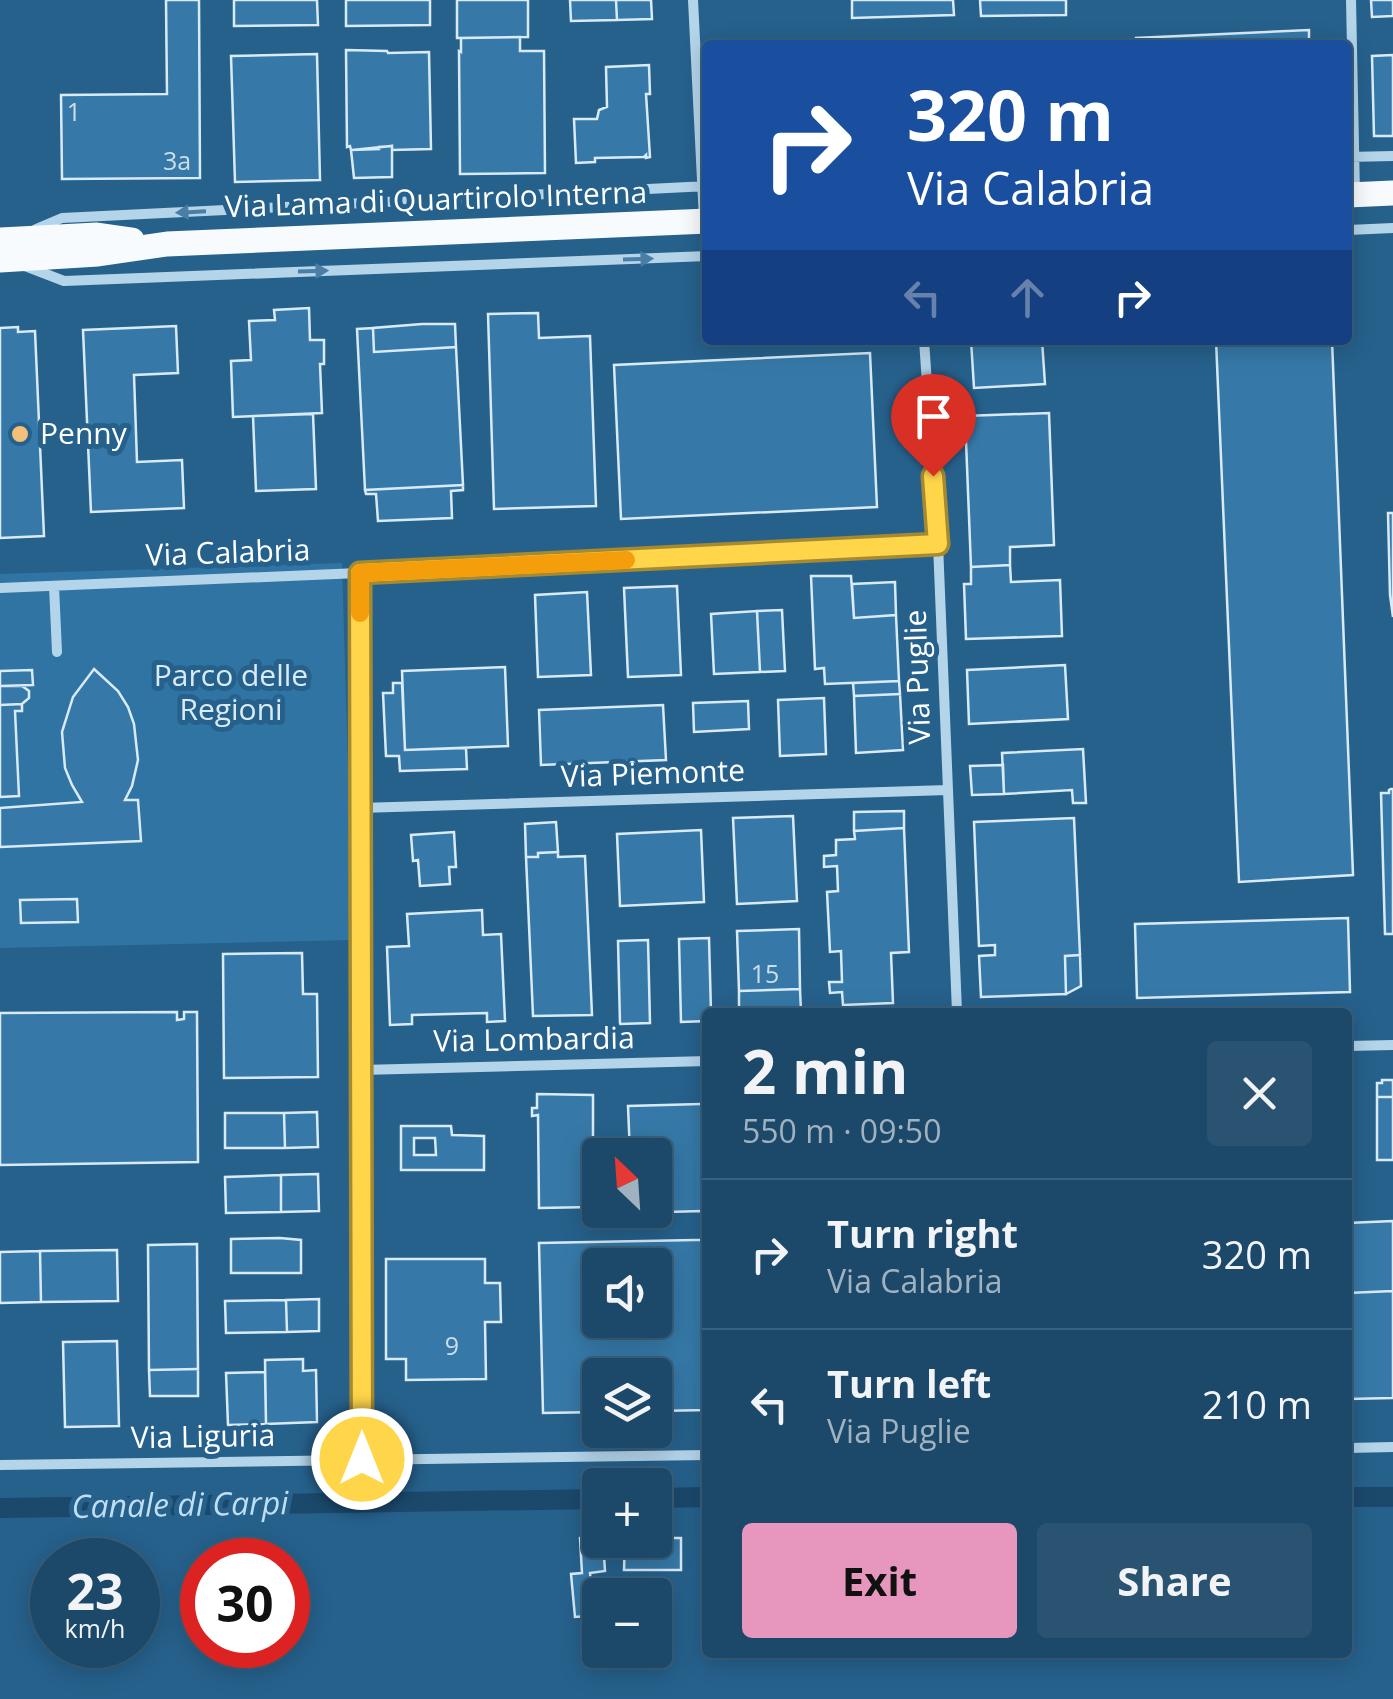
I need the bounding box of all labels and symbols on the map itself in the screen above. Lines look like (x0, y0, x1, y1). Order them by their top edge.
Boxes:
house number: 1 (67, 94, 81, 128)
house number: 3a (163, 143, 191, 177)
street label: Via Lama di Quartirolo Interna (224, 171, 648, 226)
one-way arrow (174, 204, 206, 220)
one-way arrow (623, 250, 655, 266)
one-way arrow (298, 263, 330, 279)
pin (891, 374, 976, 477)
place label: Penny (40, 412, 128, 453)
marker: Penny (9, 423, 31, 445)
street label: Via Calabria (145, 528, 311, 575)
street label: Via Puglie (894, 609, 939, 745)
park label: Parco delle Regioni (154, 654, 308, 729)
street label: Via Piemonte (560, 749, 746, 796)
house number: 15 (751, 956, 779, 990)
street label: Via Lombardia (433, 1016, 635, 1061)
north arrow (582, 1138, 672, 1228)
house number: 9 (445, 1328, 459, 1362)
position arrow (310, 1407, 414, 1511)
street label: Via Liguria (130, 1414, 276, 1457)
water label: Canale di Carpi (71, 1480, 290, 1527)
speed limit sign: 30 (180, 1538, 310, 1668)

